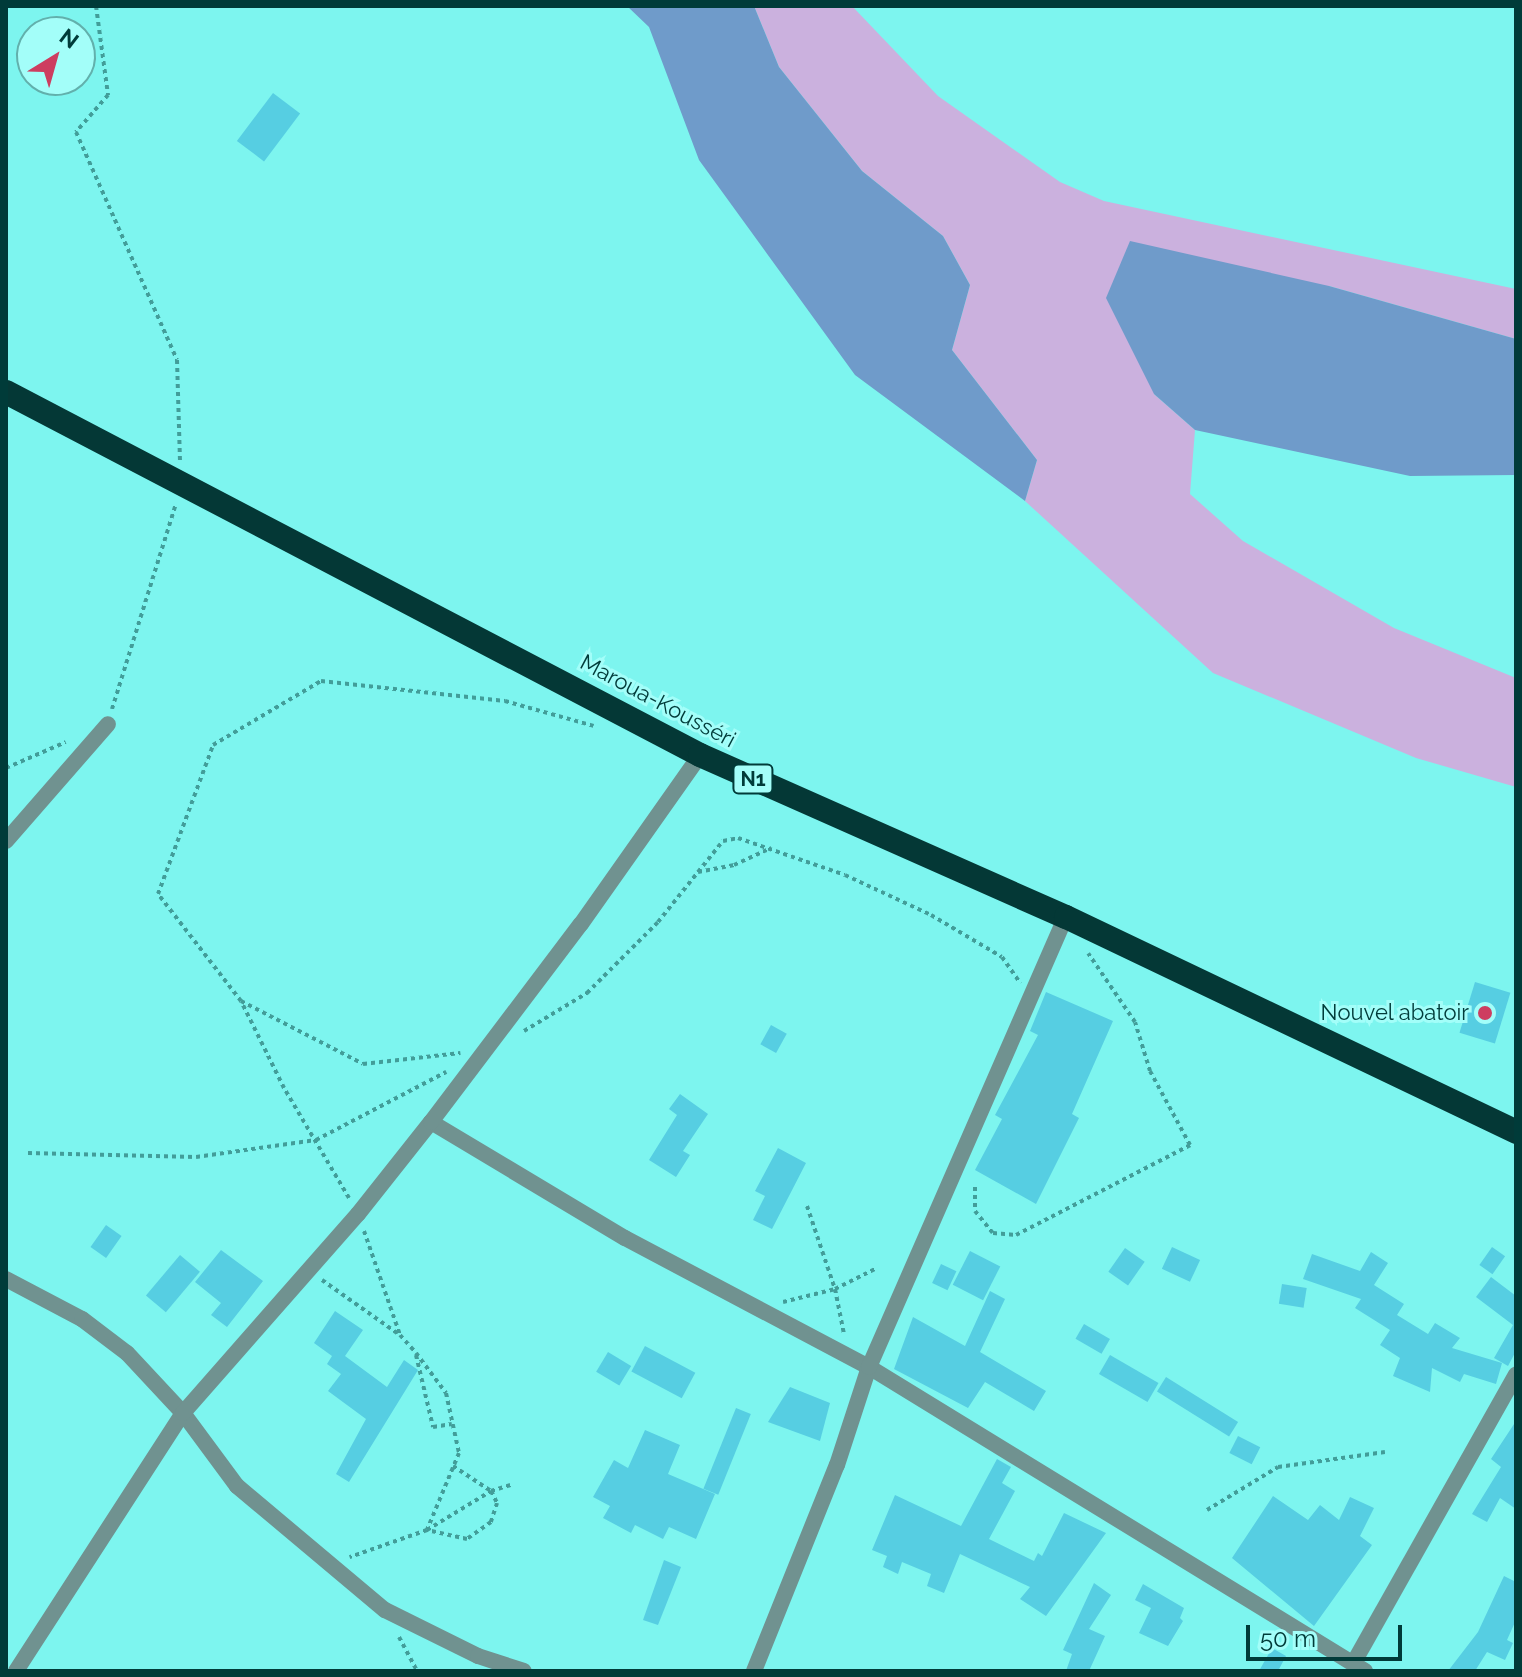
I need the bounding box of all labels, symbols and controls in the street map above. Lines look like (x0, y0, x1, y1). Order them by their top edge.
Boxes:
north arrow (16, 16, 96, 96)
text: N (55, 23, 84, 54)
street label: Maroua-Kousséri (576, 649, 740, 753)
road number: N1 (731, 763, 775, 795)
place label: Nouvel abatoir (1320, 1000, 1469, 1026)
marker: Nouvel abatoir (1476, 1004, 1494, 1022)
scale bar (1250, 1609, 1406, 1659)
text: 50 m (1260, 1624, 1316, 1653)

